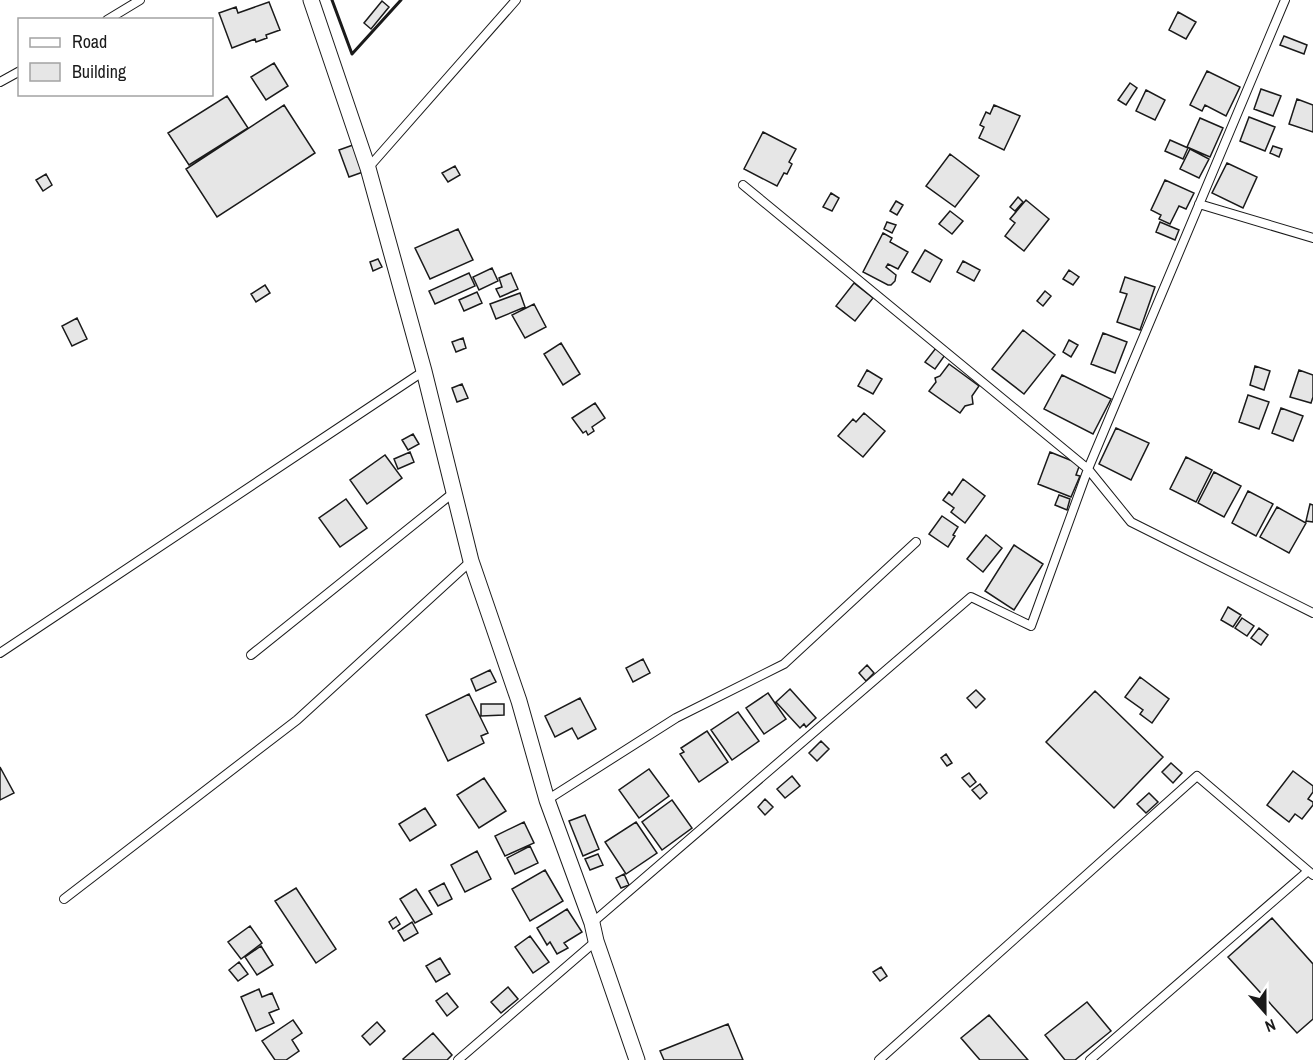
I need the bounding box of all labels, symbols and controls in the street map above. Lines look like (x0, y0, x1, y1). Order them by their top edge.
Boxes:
legend (18, 18, 213, 96)
text: Road (72, 29, 107, 54)
text: Building (72, 59, 127, 84)
north arrow (1235, 982, 1295, 1042)
text: N (1262, 1014, 1279, 1038)

